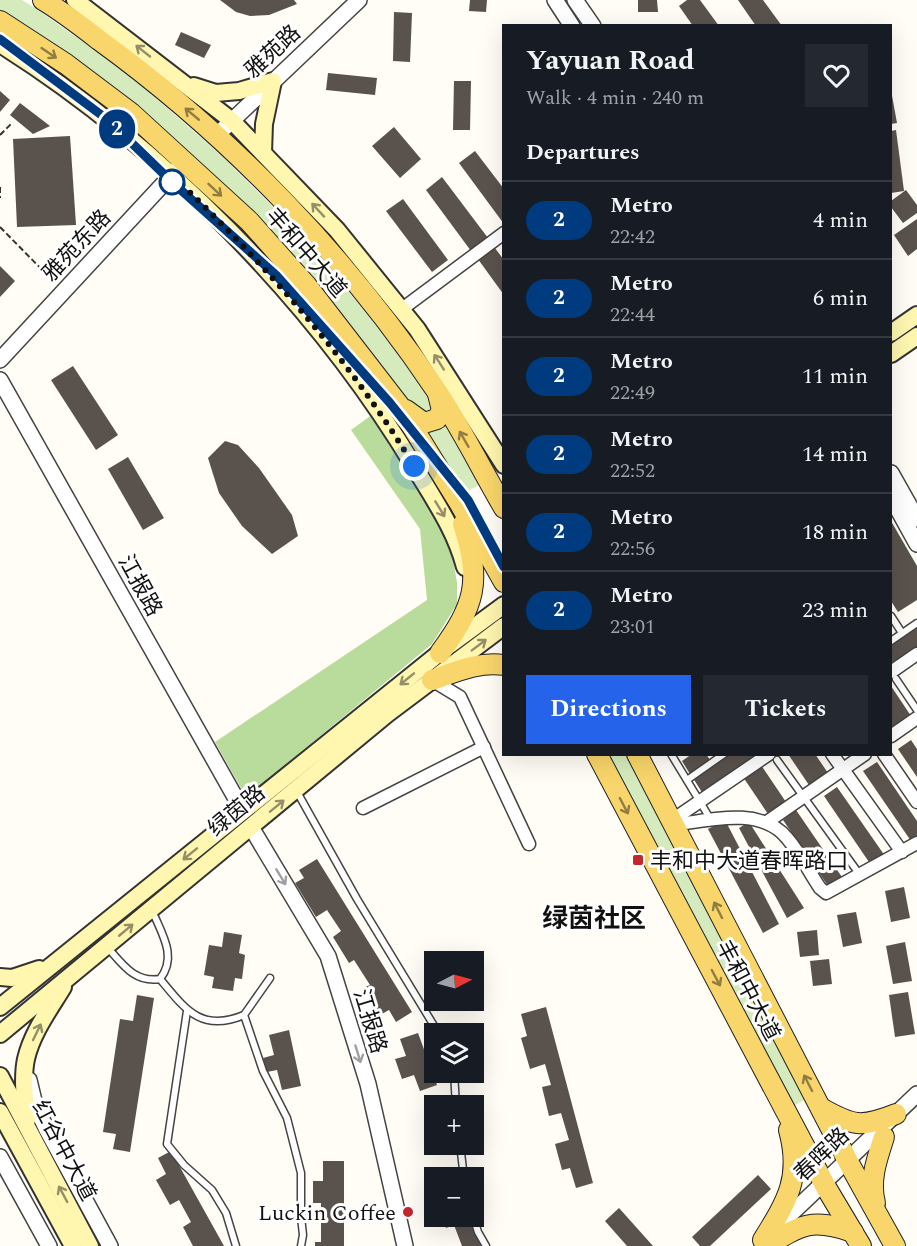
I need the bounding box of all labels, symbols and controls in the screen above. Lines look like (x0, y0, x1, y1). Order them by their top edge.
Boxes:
street label: 雅苑路 (238, 18, 308, 87)
text: Yayuan Road (526, 39, 695, 82)
one-way arrow (135, 44, 151, 57)
button: heart (805, 44, 868, 107)
one-way arrow (40, 47, 57, 59)
text: Walk · 4 min · 240 m (526, 83, 704, 113)
one-way arrow (185, 107, 200, 121)
line badge: 2 (98, 110, 136, 148)
text: 2 (111, 113, 123, 145)
text: Departures (526, 136, 640, 169)
unlabelled marker (159, 169, 185, 195)
one-way arrow (207, 183, 222, 197)
text: Metro (610, 189, 673, 222)
street label: 丰和中大道 (257, 201, 354, 305)
one-way arrow (311, 202, 325, 217)
street label: 雅苑东路 (35, 203, 119, 289)
text: 2 (553, 204, 565, 236)
text: 4 min (813, 204, 868, 237)
text: 22:42 (610, 222, 655, 252)
text: Metro (610, 267, 673, 300)
text: 2 (553, 282, 565, 314)
text: 6 min (813, 282, 868, 315)
text: 22:44 (610, 300, 655, 330)
text: Metro (610, 345, 673, 378)
one-way arrow (433, 354, 445, 371)
text: 2 (553, 360, 565, 392)
text: 11 min (802, 360, 868, 393)
text: 22:49 (610, 378, 655, 408)
text: Metro (610, 423, 673, 456)
one-way arrow (458, 431, 470, 448)
text: 2 (553, 438, 565, 470)
text: 14 min (802, 438, 868, 471)
your location (399, 451, 429, 481)
text: 22:52 (610, 456, 655, 486)
one-way arrow (434, 500, 446, 517)
text: Metro (610, 501, 673, 534)
text: 2 (553, 516, 565, 548)
text: 18 min (802, 516, 868, 549)
text: 22:56 (610, 534, 655, 564)
street label: 江报路 (109, 549, 170, 623)
text: Metro (610, 579, 673, 612)
text: 2 (553, 594, 565, 626)
text: 23 min (802, 594, 868, 627)
text: 23:01 (610, 612, 655, 642)
one-way arrow (470, 639, 486, 652)
one-way arrow (400, 672, 416, 685)
button: Directions (526, 675, 691, 744)
button: Tickets (703, 675, 868, 744)
street label: 绿茵路 (201, 777, 273, 845)
one-way arrow (618, 797, 630, 814)
one-way arrow (268, 799, 284, 812)
place label: 丰和中大道春晖路口 (650, 845, 848, 878)
one-way arrow (182, 847, 198, 860)
marker: 丰和中大道春晖路口 (631, 853, 645, 867)
one-way arrow (275, 868, 287, 885)
district label: 绿茵社区 (542, 899, 646, 939)
one-way arrow (712, 902, 723, 920)
one-way arrow (118, 923, 133, 937)
street label: 丰和中大道 (707, 934, 788, 1047)
north arrow (424, 951, 484, 1011)
map controls (424, 951, 484, 1227)
one-way arrow (710, 969, 722, 987)
street label: 江报路 (344, 985, 395, 1058)
one-way arrow (32, 1023, 44, 1041)
button: layers (424, 1023, 484, 1083)
one-way arrow (353, 1044, 364, 1063)
one-way arrow (801, 1075, 813, 1093)
street label: 红谷中大道 (23, 1094, 104, 1207)
button: + (424, 1095, 484, 1155)
street label: 春晖路 (787, 1120, 857, 1190)
button: − (424, 1167, 484, 1227)
one-way arrow (57, 1186, 68, 1204)
place label: Luckin Coffee (258, 1197, 396, 1230)
marker: Luckin Coffee (401, 1205, 415, 1219)

